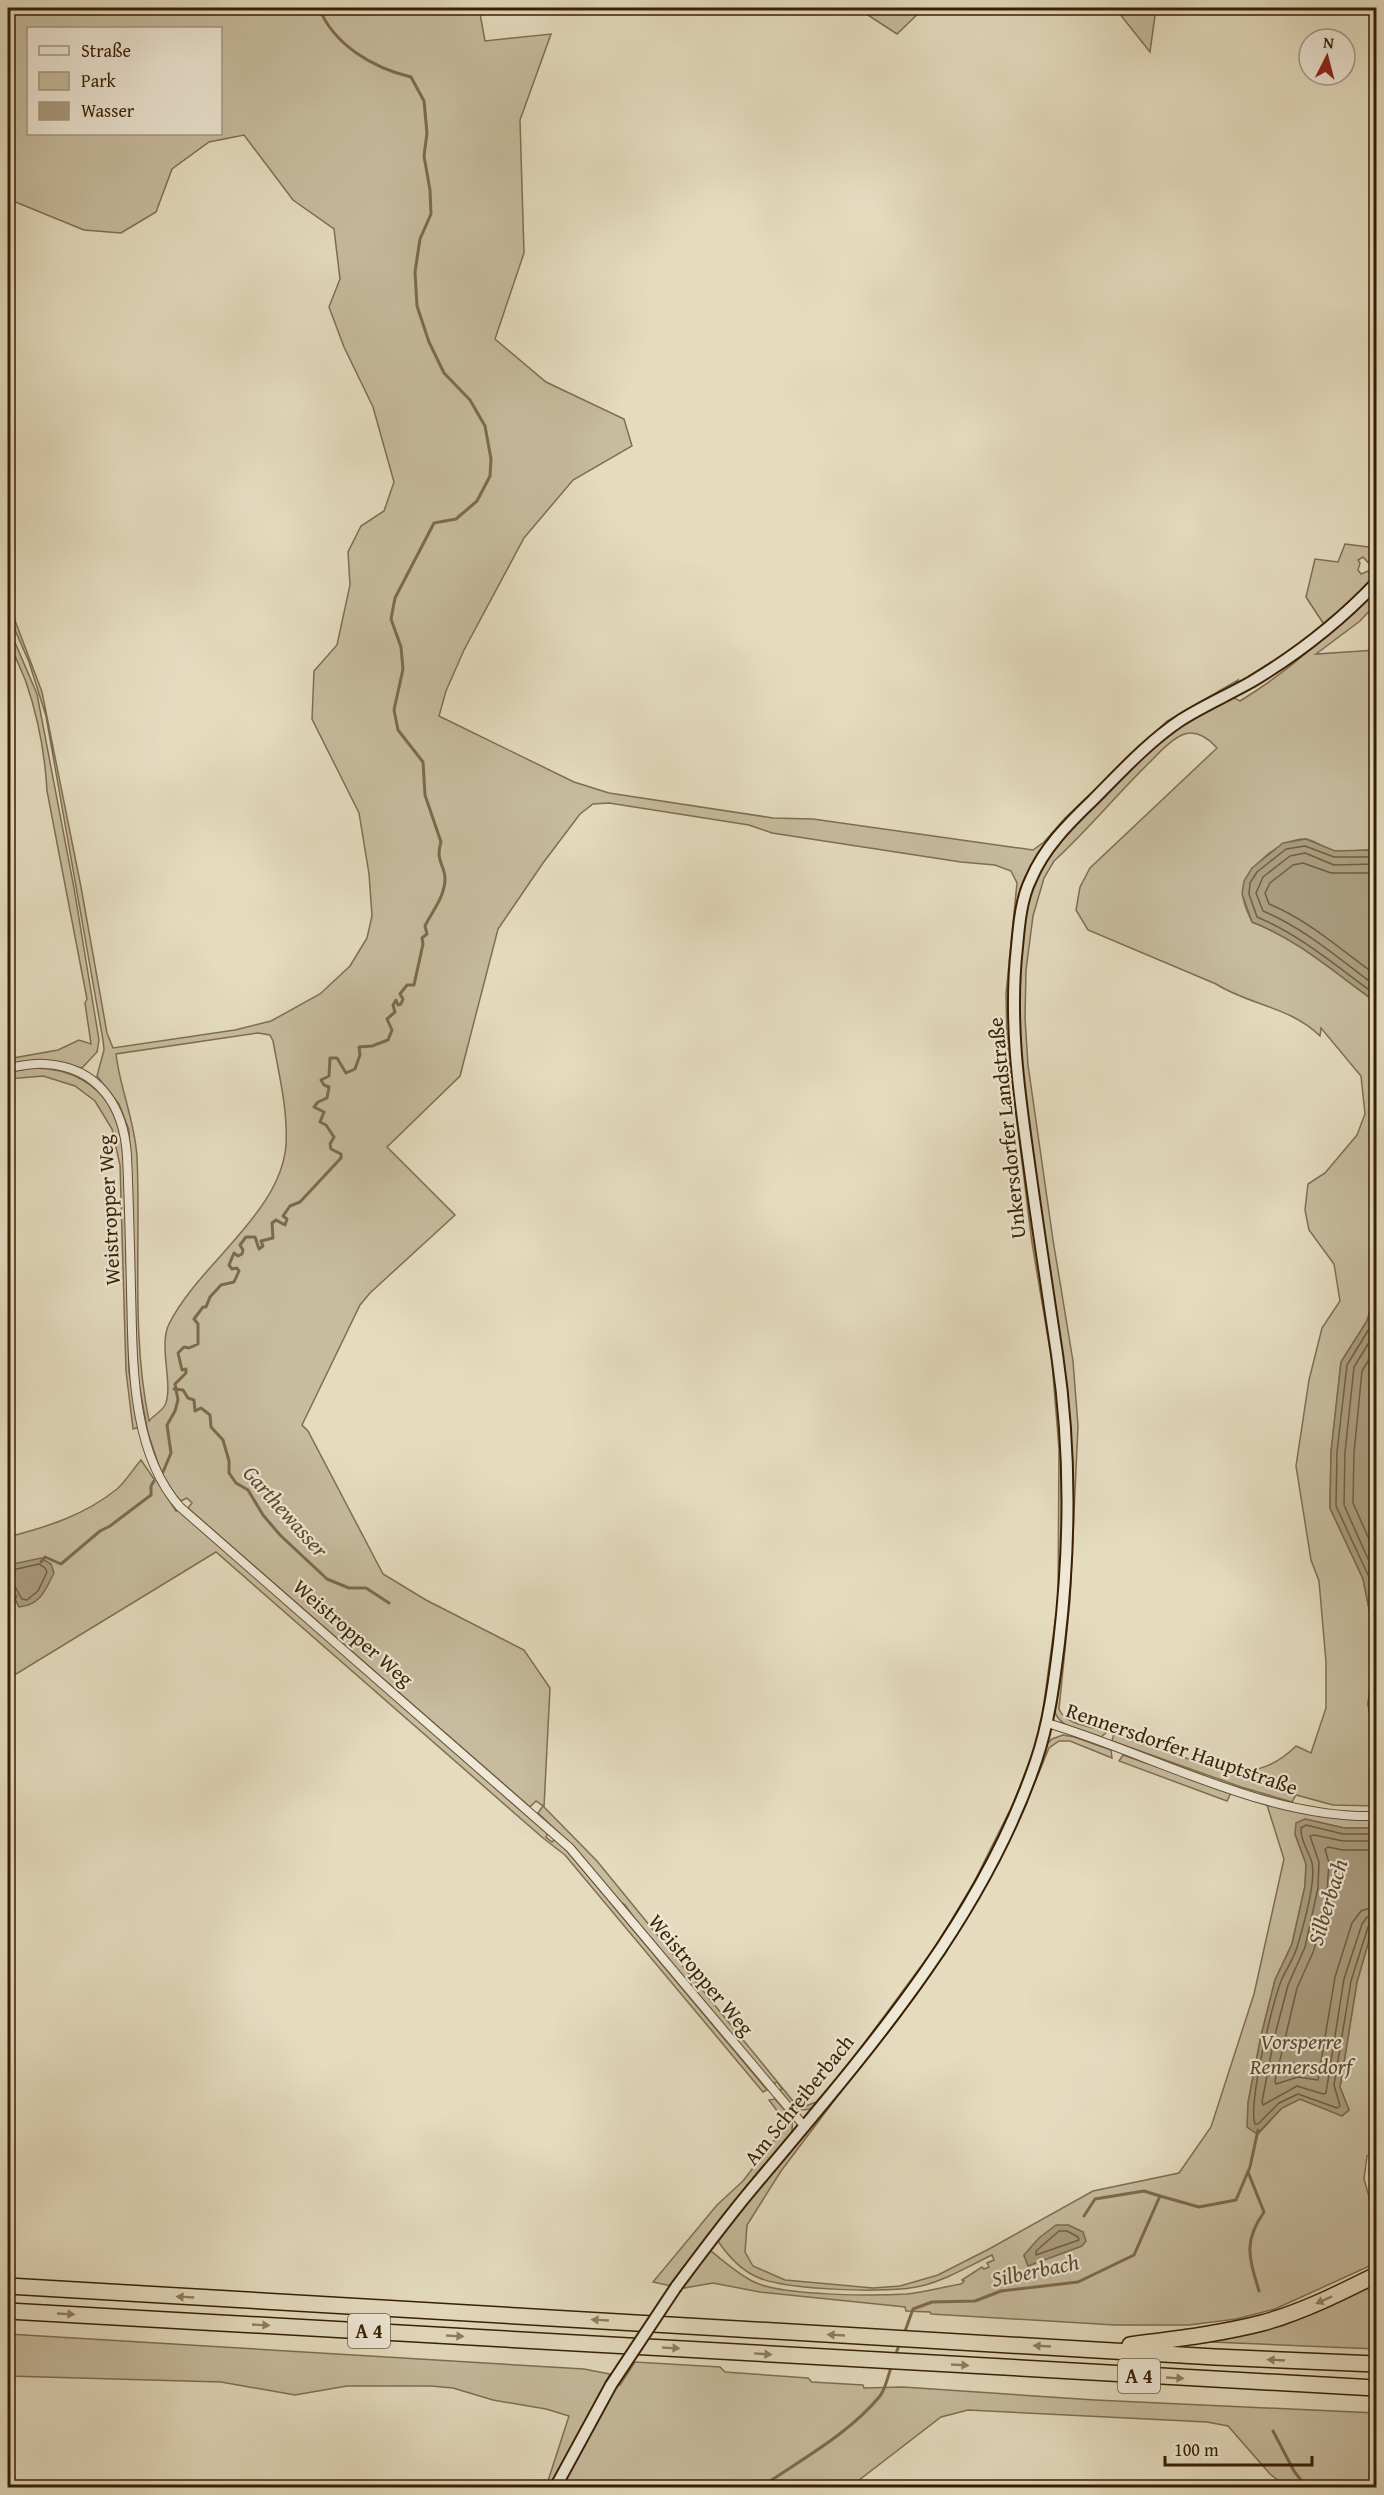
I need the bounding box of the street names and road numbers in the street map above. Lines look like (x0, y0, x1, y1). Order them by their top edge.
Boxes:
street label: Unkersdorfer Landstraße (979, 1016, 1034, 1240)
street label: Weistropper Weg (89, 1133, 128, 1286)
street label: Weistropper Weg (286, 1571, 421, 1694)
street label: Rennersdorfer Hauptstraße (1062, 1694, 1302, 1803)
street label: Weistropper Weg (641, 1907, 762, 2043)
street label: Am Schreiberbach (736, 2027, 861, 2172)
road number: A 4 (348, 2314, 390, 2348)
road number: A 4 (1118, 2359, 1160, 2393)

